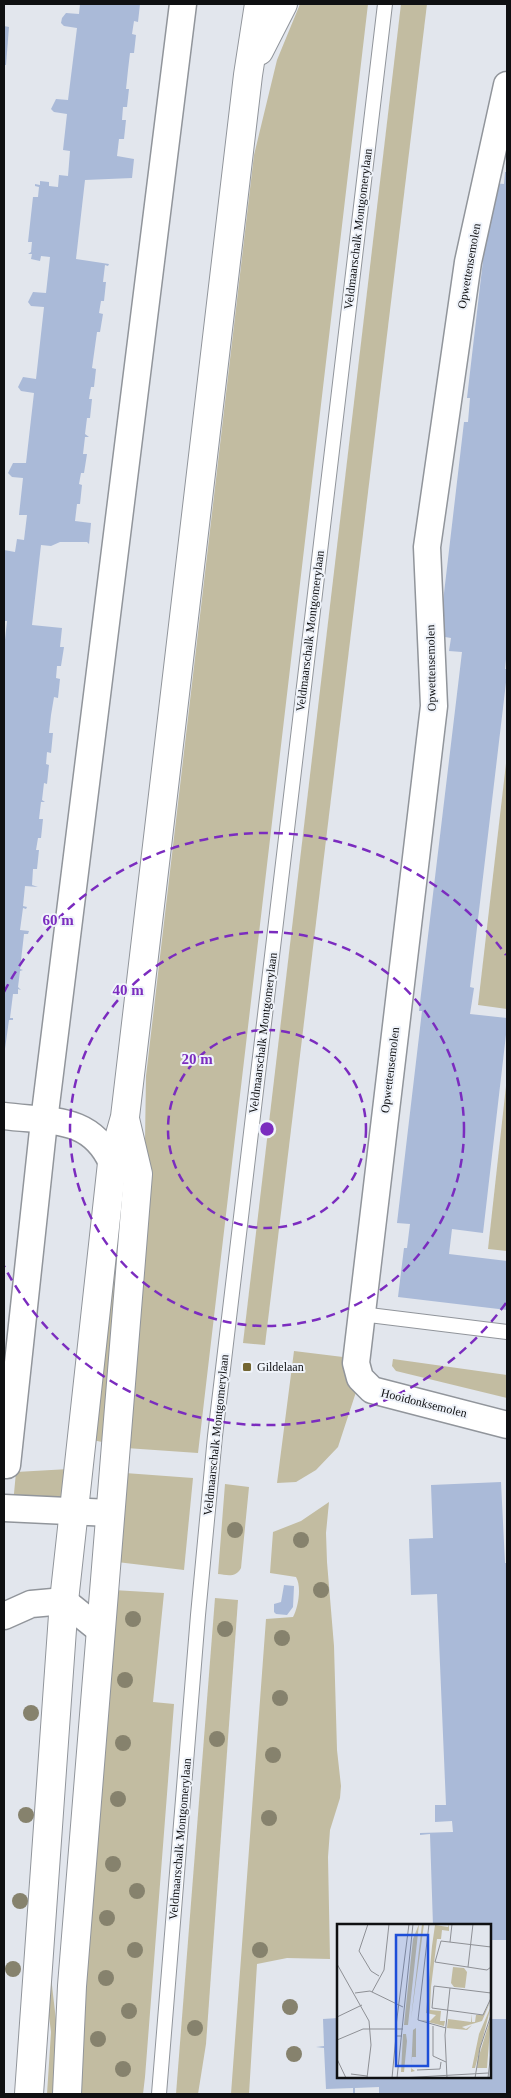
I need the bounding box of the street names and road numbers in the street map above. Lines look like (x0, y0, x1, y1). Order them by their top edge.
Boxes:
street label: Veldmaarschalk Montgomerylaan (341, 148, 375, 310)
street label: Opwettensemolen (455, 222, 483, 310)
street label: Veldmaarschalk Montgomerylaan (293, 550, 327, 712)
street label: Opwettensemolen (423, 625, 439, 711)
street label: Veldmaarschalk Montgomerylaan (246, 952, 280, 1114)
street label: Opwettensemolen (378, 1026, 402, 1114)
street label: Veldmaarschalk Montgomerylaan (201, 1354, 231, 1516)
street label: Hooidonksemolen (380, 1386, 468, 1420)
street label: Veldmaarschalk Montgomerylaan (166, 1758, 194, 1920)

